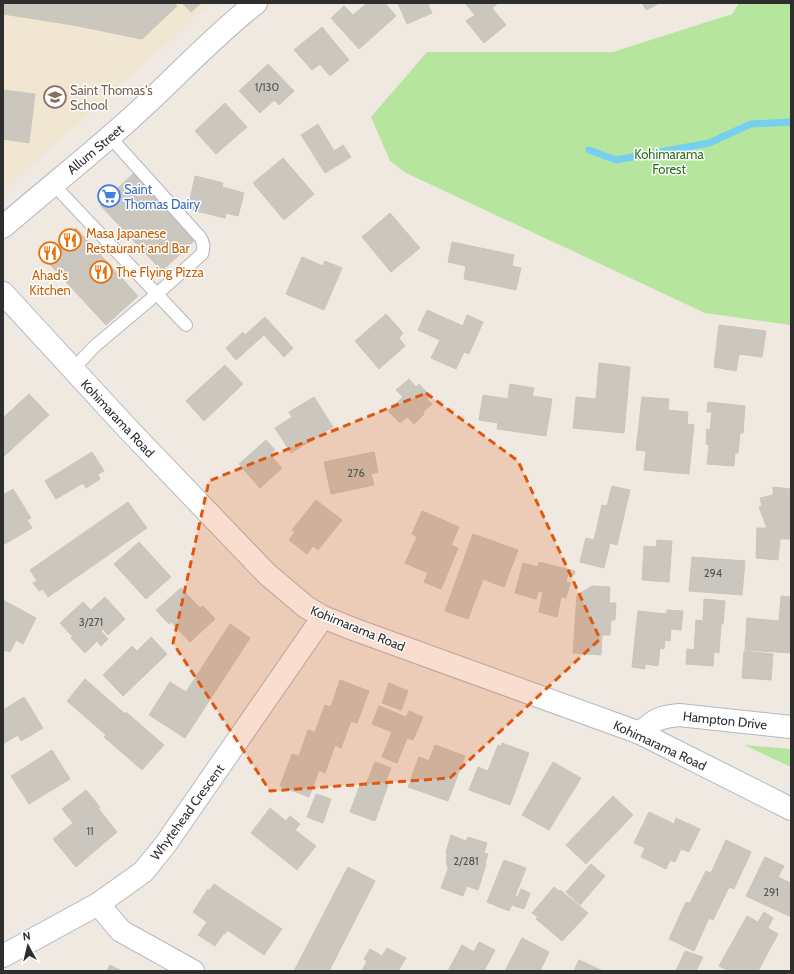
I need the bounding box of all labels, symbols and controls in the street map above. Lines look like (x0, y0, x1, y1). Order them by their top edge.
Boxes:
house number: 1/130 (255, 80, 279, 94)
place label: Saint Thomas's School (70, 82, 153, 113)
school or university icon: Saint Thomas's School (42, 84, 68, 110)
street label: Allum Street (64, 120, 127, 177)
park label: Kohimarama Forest (634, 146, 704, 177)
place label: Saint Thomas Dairy (124, 181, 200, 212)
supermarket icon: Saint Thomas Dairy (96, 183, 122, 209)
place label: Masa Japanese Restaurant and Bar (86, 225, 190, 256)
restaurant icon: Masa Japanese Restaurant and Bar (57, 227, 83, 253)
restaurant icon: Ahad's Kitchen (37, 240, 63, 266)
restaurant icon: The Flying Pizza (88, 259, 114, 285)
place label: The Flying Pizza (116, 264, 205, 280)
place label: Ahad's Kitchen (29, 267, 71, 298)
street label: Kohimarama Road (78, 376, 158, 460)
house number: 276 (347, 466, 365, 480)
house number: 294 (704, 566, 723, 580)
street label: Kohimarama Road (308, 602, 408, 654)
house number: 3/271 (79, 615, 103, 629)
street label: Hampton Drive (682, 708, 768, 732)
street label: Kohimarama Road (611, 717, 709, 773)
street label: Whytehead Crescent (147, 760, 228, 863)
house number: 11 (86, 824, 94, 838)
house number: 2/281 (453, 854, 479, 868)
house number: 291 (763, 885, 779, 899)
north arrow (8, 926, 48, 966)
text: N (22, 929, 31, 944)

